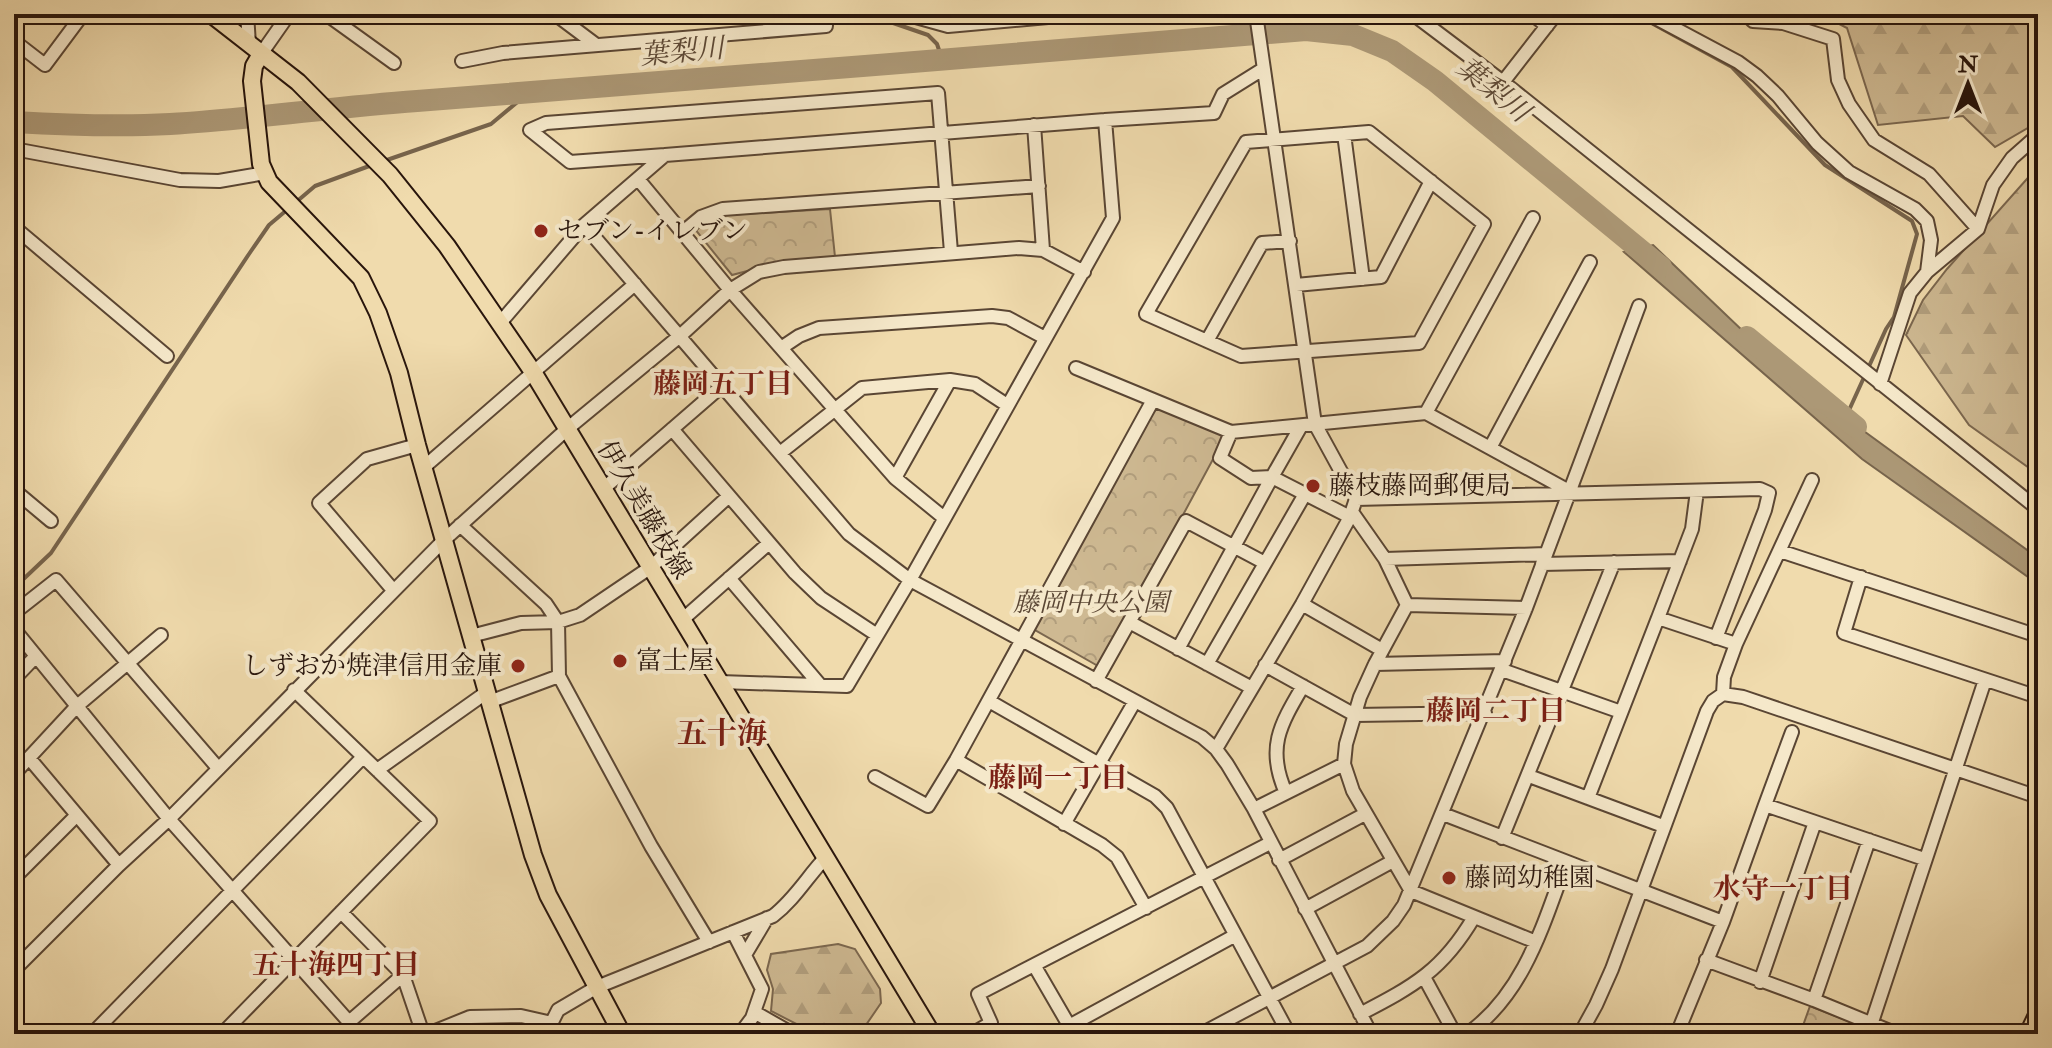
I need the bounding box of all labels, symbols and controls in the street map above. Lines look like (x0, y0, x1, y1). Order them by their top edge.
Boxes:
water label: 葉梨川 (639, 31, 728, 73)
north arrow (1928, 44, 2008, 124)
water label: 葉梨川 (1449, 50, 1539, 132)
text: N (1957, 51, 1978, 79)
place label: セブン-イレブン (557, 215, 748, 247)
marker: セブン-イレブン (532, 222, 550, 240)
district label: 藤岡五丁目 (653, 367, 793, 402)
street label: 伊久美藤枝線 (590, 435, 698, 585)
place label: 藤枝藤岡郵便局 (1329, 470, 1511, 502)
marker: 藤枝藤岡郵便局 (1304, 477, 1322, 495)
park label: 藤岡中央公園 (1013, 587, 1173, 619)
place label: 富士屋 (636, 645, 714, 677)
place label: しずおか焼津信用金庫 (242, 650, 502, 682)
marker: 富士屋 (611, 652, 629, 670)
marker: しずおか焼津信用金庫 (509, 657, 527, 675)
district label: 藤岡二丁目 (1426, 694, 1566, 729)
district label: 五十海 (677, 715, 767, 752)
district label: 藤岡一丁目 (988, 761, 1128, 796)
place label: 藤岡幼稚園 (1465, 862, 1595, 894)
marker: 藤岡幼稚園 (1440, 869, 1458, 887)
district label: 水守一丁目 (1713, 872, 1853, 907)
district label: 五十海四丁目 (252, 948, 420, 983)

